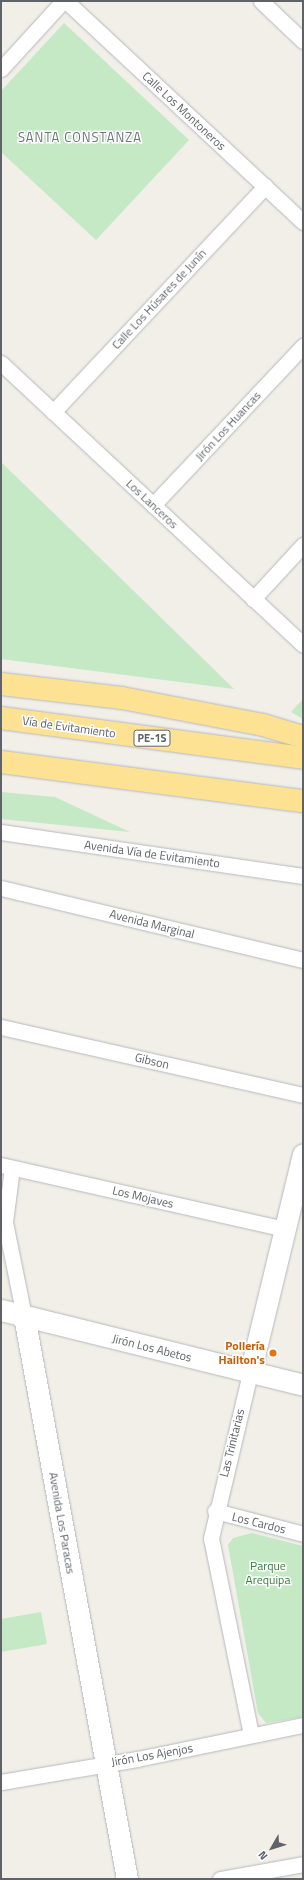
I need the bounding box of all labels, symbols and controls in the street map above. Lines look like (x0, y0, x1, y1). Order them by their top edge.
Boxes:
street label: Calle Los Montoneros (139, 69, 229, 153)
district label: SANTA CONSTANZA (18, 129, 142, 145)
street label: Calle Los Húsares de Junín (109, 246, 209, 352)
street label: Jirón Los Huancas (192, 388, 264, 464)
street label: Los Lanceros (123, 476, 181, 532)
street label: Vía de Evitamiento (21, 713, 117, 741)
road number: PE-1S (133, 729, 171, 747)
street label: Avenida Vía de Evitamiento (83, 837, 221, 871)
street label: Avenida Marginal (108, 907, 196, 941)
street label: Gibson (133, 1050, 171, 1072)
street label: Los Mojaves (111, 1183, 175, 1211)
street label: Jirón Los Abetos (111, 1331, 193, 1365)
place label: Pollería Hailton's (219, 1339, 265, 1367)
marker: Pollería Hailton's (268, 1348, 278, 1358)
street label: Las Trinitarias (217, 1407, 247, 1479)
street label: Avenida Los Paracas (46, 1471, 78, 1575)
street label: Los Cardos (231, 1509, 287, 1537)
park label: Parque Arequipa (246, 1559, 290, 1587)
street label: Jirón Los Ajenjos (110, 1741, 194, 1769)
north arrow (252, 1828, 292, 1868)
text: N (254, 1848, 271, 1864)

